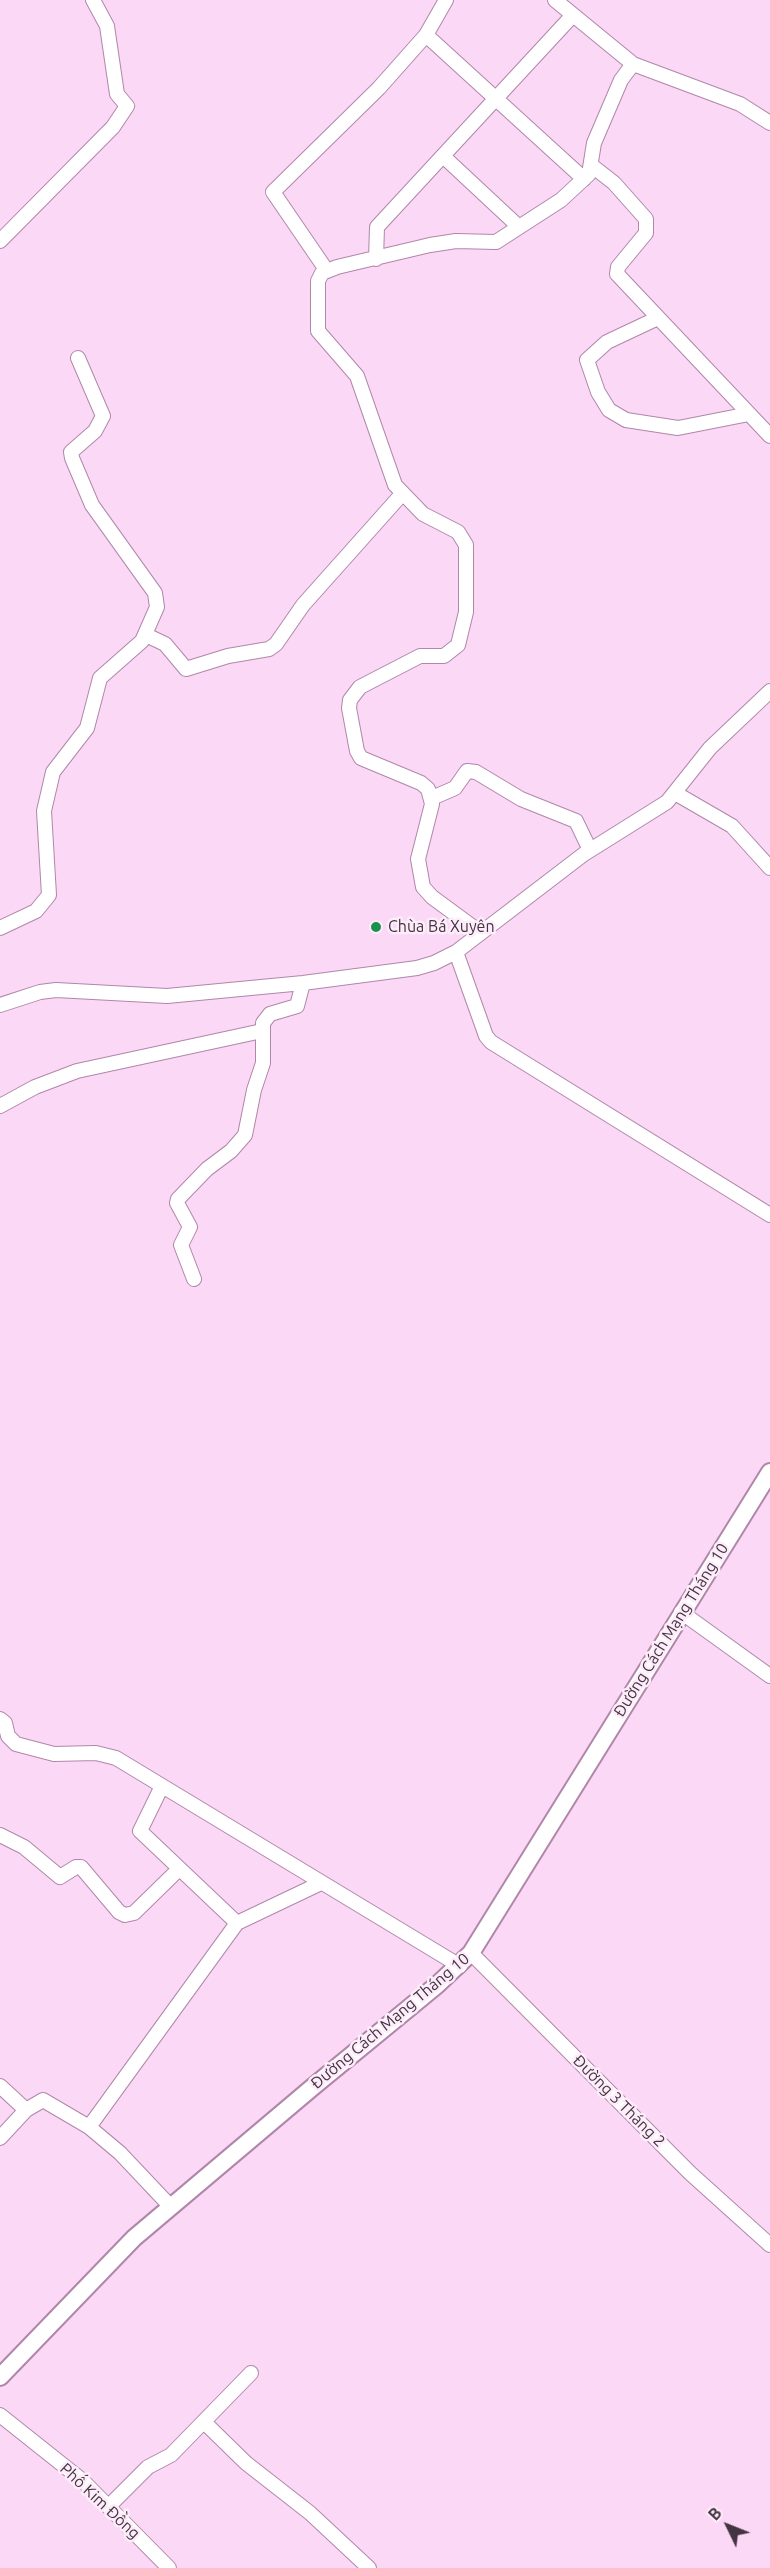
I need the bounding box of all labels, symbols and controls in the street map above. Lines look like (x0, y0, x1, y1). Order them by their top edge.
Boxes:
place label: Chùa Bá Xuyên (388, 917, 495, 937)
marker: Chùa Bá Xuyên (369, 920, 383, 934)
street label: Đường Cách Mạng Tháng 10 (610, 1540, 732, 1720)
street label: Đường Cách Mạng Tháng 10 (307, 1949, 473, 2093)
street label: Đường 3 Tháng 2 (569, 2051, 669, 2151)
street label: Phố Kim Đồng (56, 2459, 144, 2543)
north arrow (698, 2496, 758, 2556)
text: B (705, 2504, 725, 2524)

